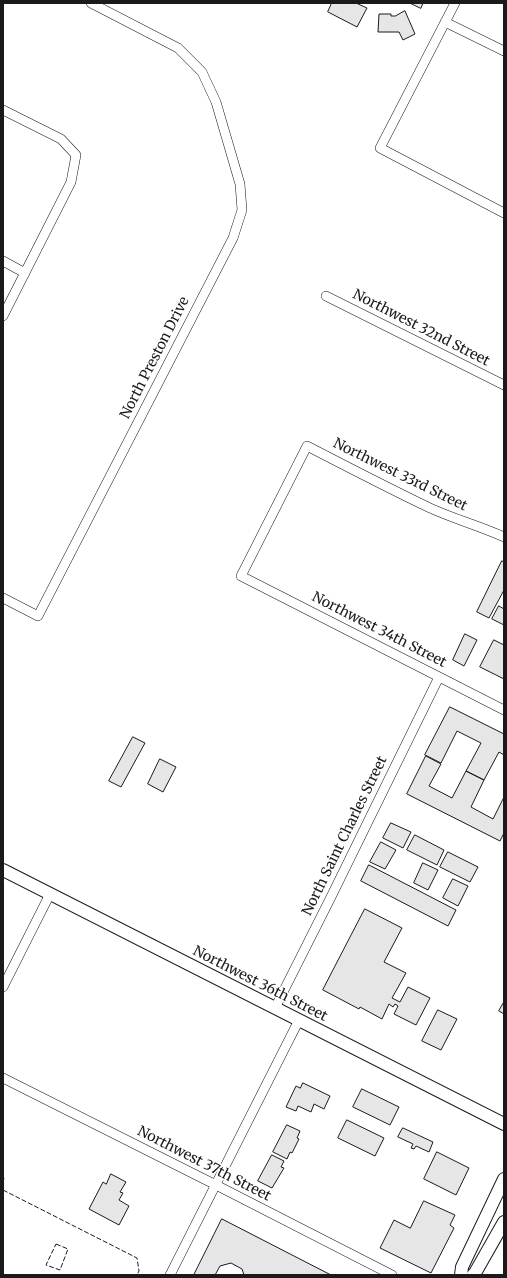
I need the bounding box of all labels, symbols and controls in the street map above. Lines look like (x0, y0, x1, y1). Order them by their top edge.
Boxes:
street label: Northwest 32nd Street (350, 286, 492, 370)
street label: North Preston Drive (117, 294, 193, 422)
street label: Northwest 33rd Street (330, 435, 470, 515)
street label: Northwest 34th Street (309, 589, 449, 671)
street label: North Saint Charles Street (299, 754, 391, 918)
street label: Northwest 36th Street (190, 943, 330, 1025)
street label: Northwest 37th Street (134, 1123, 274, 1205)

